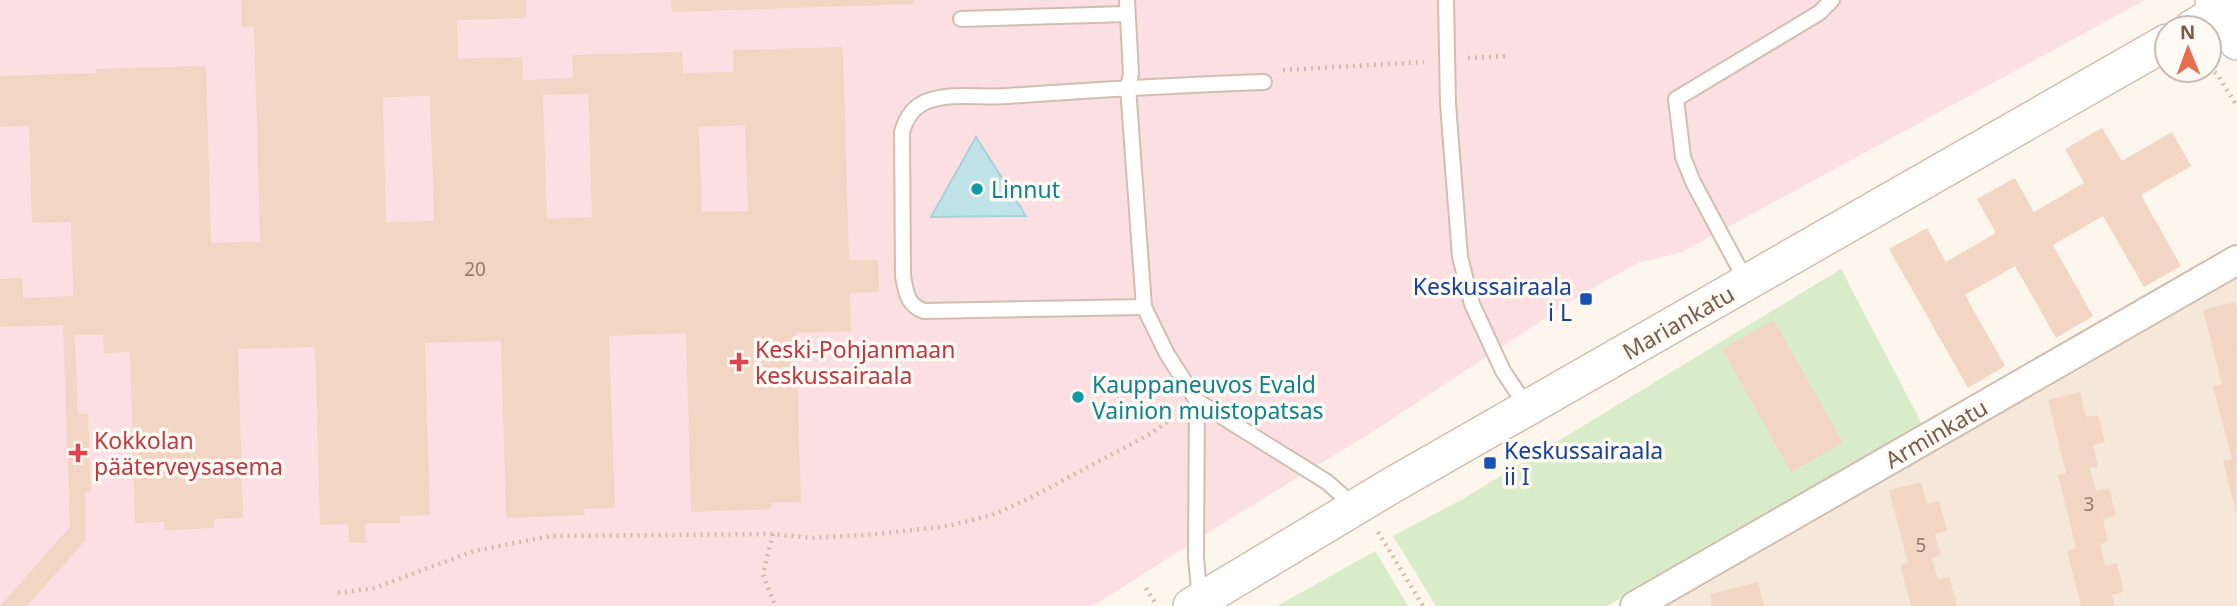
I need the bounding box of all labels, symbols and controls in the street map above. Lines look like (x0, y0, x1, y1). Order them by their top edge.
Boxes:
north arrow (2153, 14, 2223, 84)
text: N (2180, 19, 2196, 45)
place label: Linnut (991, 173, 1060, 205)
marker: Linnut (969, 181, 985, 197)
house number: 20 (464, 256, 486, 282)
place label: Keskussairaala i L (1413, 270, 1572, 328)
street label: Mariankatu (1616, 277, 1740, 367)
marker: Keskussairaala i L (1578, 291, 1594, 307)
place label: Keski-Pohjanmaan keskussairaala (755, 333, 955, 391)
marker: Keski-Pohjanmaan keskussairaala (729, 352, 749, 372)
place label: Kauppaneuvos Evald Vainion muistopatsas (1092, 368, 1324, 426)
marker: Kauppaneuvos Evald Vainion muistopatsas (1070, 389, 1086, 405)
street label: Arminkatu (1879, 391, 1993, 475)
place label: Kokkolan pääterveysasema (94, 424, 283, 482)
place label: Keskussairaala ii I (1504, 434, 1663, 492)
marker: Kokkolan pääterveysasema (68, 443, 88, 463)
marker: Keskussairaala ii I (1482, 455, 1498, 471)
house number: 3 (2084, 491, 2094, 517)
house number: 5 (1916, 532, 1926, 558)

